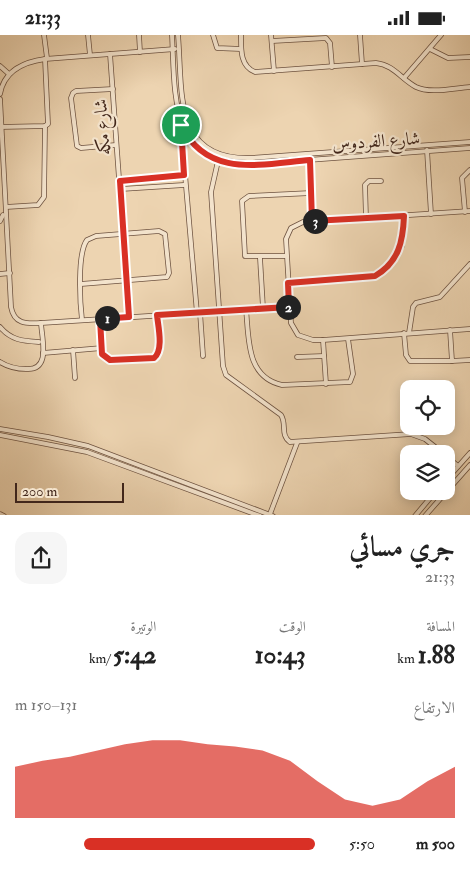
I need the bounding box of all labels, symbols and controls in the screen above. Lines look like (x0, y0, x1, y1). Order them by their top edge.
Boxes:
text: 21:33 (25, 6, 61, 30)
street label: شارع مكه (89, 98, 119, 156)
pin (160, 104, 202, 146)
icon: arrive (167, 111, 195, 139)
street label: شارع الفردوس (331, 127, 421, 159)
pin: 3 (302, 209, 328, 233)
text: 3 (313, 213, 318, 230)
pin: 2 (276, 295, 300, 319)
text: 2 (285, 299, 292, 316)
pin: 1 (94, 305, 120, 331)
text: 1 (105, 310, 110, 327)
map controls (400, 380, 455, 500)
button: locate (400, 380, 455, 435)
button: layers (400, 445, 455, 500)
scale bar (15, 481, 124, 504)
text: 200 m (22, 483, 57, 500)
text: جري مسائي (349, 530, 455, 565)
button: share (15, 532, 67, 584)
text: 21:33 (425, 567, 455, 587)
text: الوتيرة (131, 618, 156, 635)
text: الوقت (279, 618, 306, 635)
text: المسافة (426, 618, 455, 635)
text: 5:42 (113, 640, 156, 671)
text: 10:43 (255, 640, 306, 671)
text: 1.88 (418, 640, 455, 671)
text: /km (89, 650, 113, 667)
text: km (397, 650, 418, 667)
text: 131–150 m (15, 695, 77, 715)
text: الارتفاع (413, 698, 455, 718)
text: 5:50 (349, 834, 375, 854)
text: 500 m (416, 834, 455, 854)

